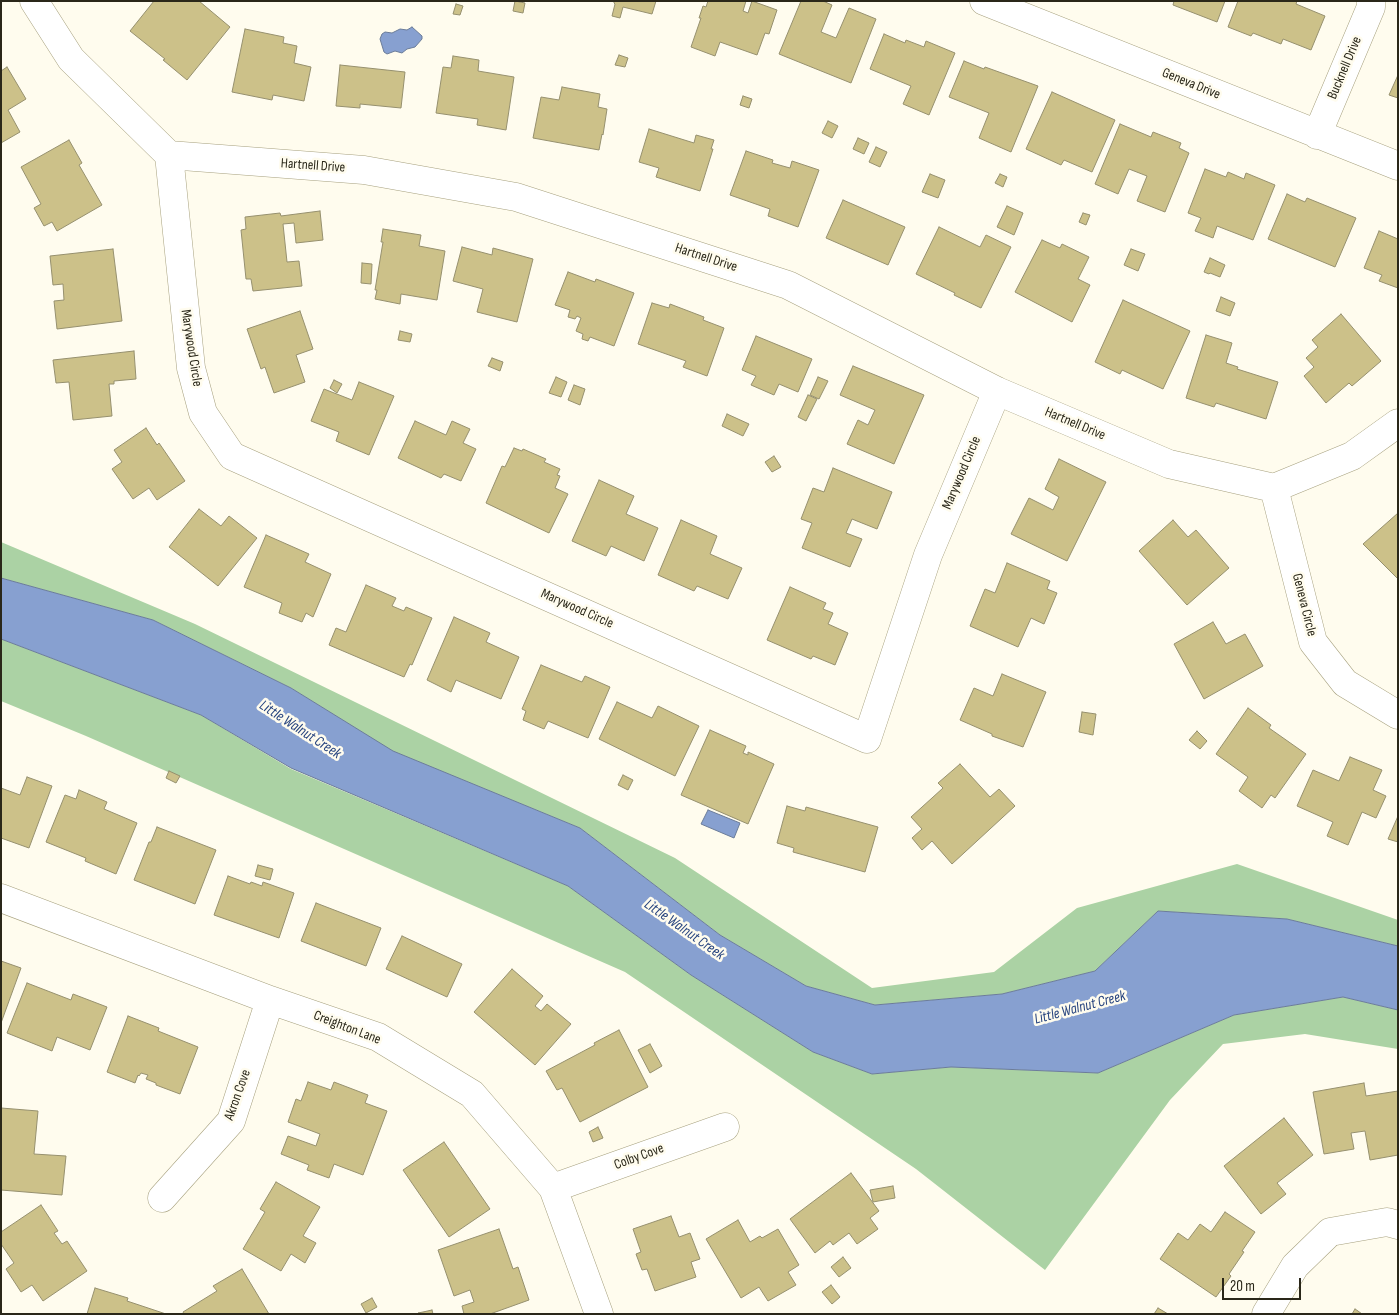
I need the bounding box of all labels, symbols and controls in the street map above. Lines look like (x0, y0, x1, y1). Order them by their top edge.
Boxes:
street label: Bucknell Drive (1324, 34, 1366, 102)
street label: Geneva Drive (1159, 65, 1223, 103)
street label: Hartnell Drive (280, 155, 346, 177)
street label: Hartnell Drive (673, 240, 739, 276)
street label: Marywood Circle (177, 308, 205, 388)
street label: Hartnell Drive (1042, 404, 1108, 444)
street label: Marywood Circle (939, 434, 985, 512)
street label: Geneva Circle (1288, 572, 1320, 638)
street label: Marywood Circle (538, 586, 616, 632)
water label: Little Walnut Creek (256, 697, 344, 763)
water label: Little Walnut Creek (640, 896, 728, 964)
water label: Little Walnut Creek (1032, 987, 1128, 1029)
street label: Creighton Lane (311, 1007, 383, 1049)
street label: Akron Cove (221, 1067, 255, 1123)
street label: Colby Cove (612, 1140, 666, 1174)
scale bar (1224, 1268, 1303, 1300)
text: 20 m (1230, 1277, 1255, 1296)

